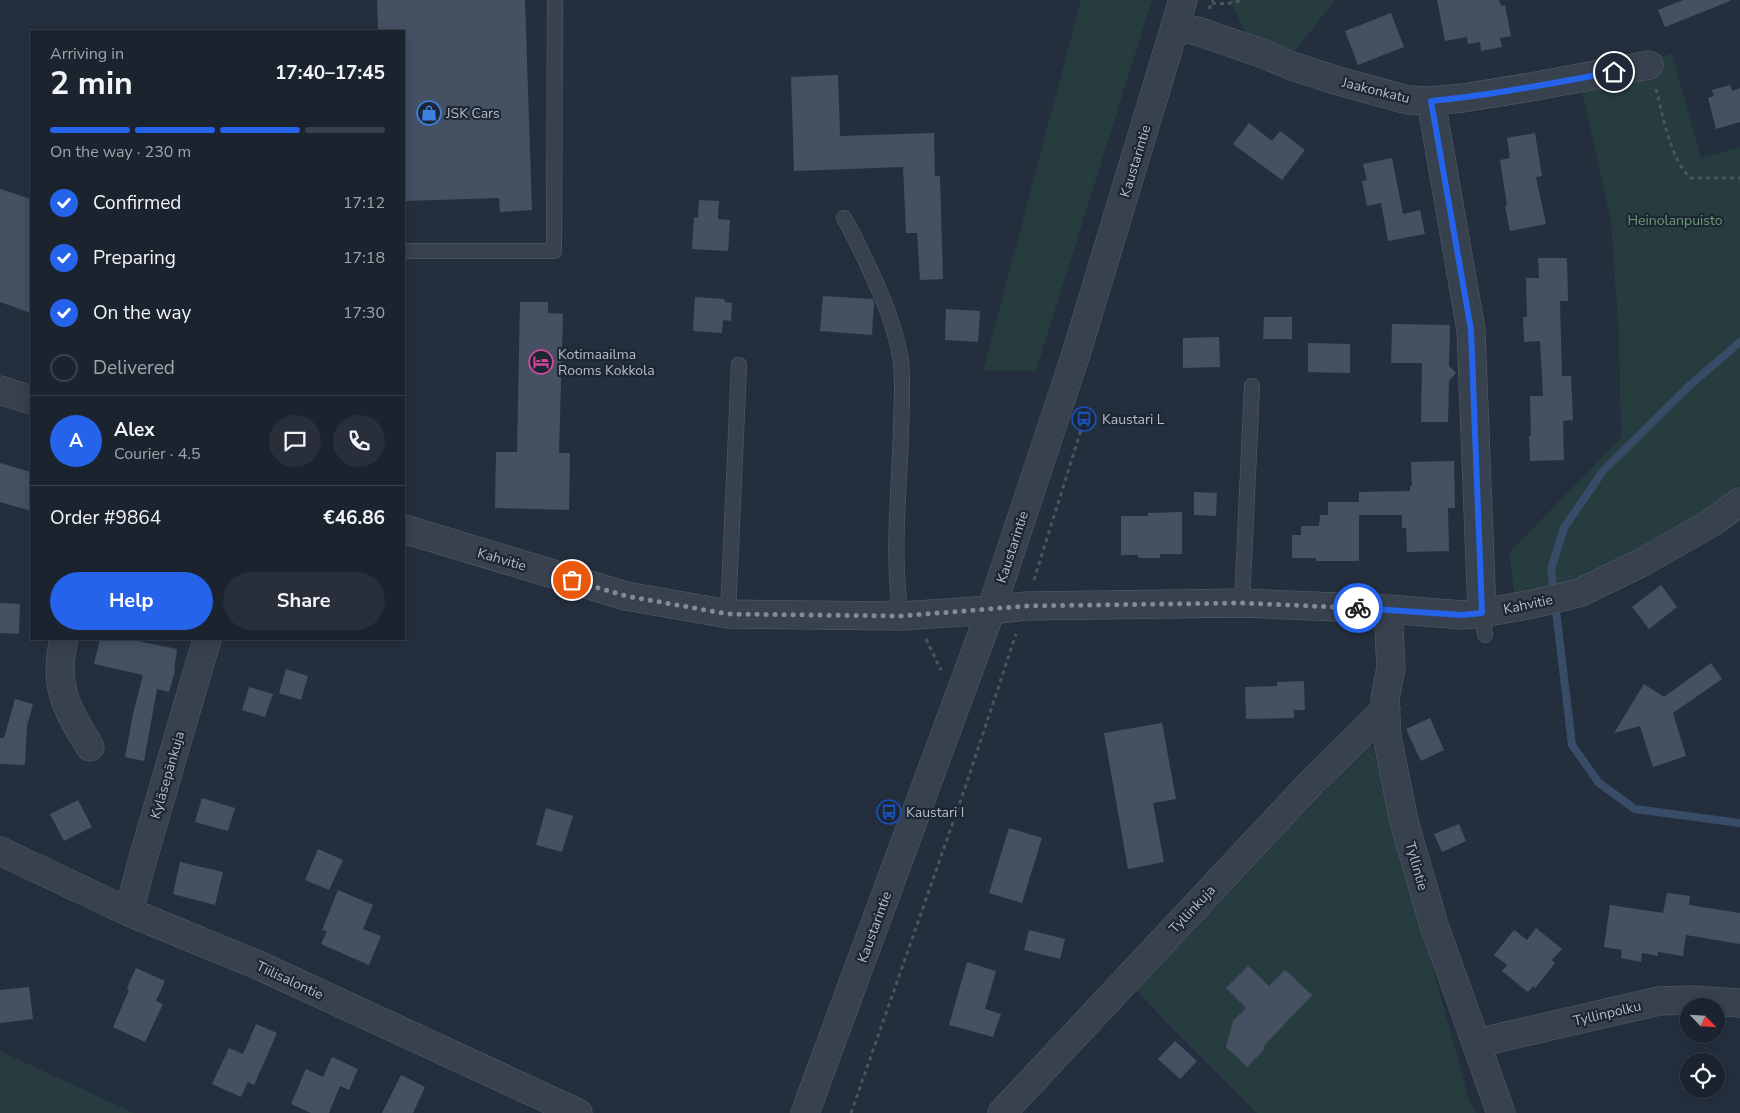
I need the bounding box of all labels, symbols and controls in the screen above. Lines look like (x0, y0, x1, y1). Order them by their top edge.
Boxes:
text: Arriving in (50, 43, 124, 65)
pin (1593, 51, 1635, 93)
icon: home (1600, 58, 1628, 86)
text: 17:40–17:45 (275, 60, 385, 86)
text: 2 min (50, 62, 133, 105)
street label: Jaakonkatu (1339, 73, 1412, 108)
shop icon: JSK Cars (416, 100, 442, 126)
place label: JSK Cars (445, 104, 500, 123)
street label: Kaustarintie (1115, 123, 1156, 200)
text: On the way · 230 m (50, 141, 191, 163)
icon: check (50, 189, 78, 217)
text: Confirmed (93, 190, 181, 216)
text: 17:12 (343, 192, 385, 214)
park label: Heinolanpuisto (1627, 211, 1723, 230)
icon: check (50, 244, 78, 272)
text: Preparing (93, 245, 176, 271)
text: 17:18 (343, 247, 385, 269)
icon: check (50, 299, 78, 327)
text: On the way (93, 300, 191, 326)
text: 17:30 (343, 302, 385, 324)
place label: Kotimaailma Rooms Kokkola (558, 345, 655, 380)
hotel icon: Kotimaailma Rooms Kokkola (528, 349, 554, 375)
text: Delivered (93, 355, 175, 381)
bus stop icon: Kaustari L (1071, 406, 1097, 432)
place label: Kaustari L (1102, 410, 1165, 429)
button: chat (269, 415, 321, 467)
button: phone (333, 415, 385, 467)
text: Alex (114, 417, 155, 443)
text: A (69, 428, 83, 454)
text: Courier · 4.5 (114, 443, 200, 465)
text: Order #9864 (50, 505, 161, 531)
text: €46.86 (323, 505, 385, 531)
street label: Kaustarintie (992, 509, 1033, 586)
street label: Kahvitie (475, 543, 529, 576)
pin (551, 559, 593, 601)
icon: bag (558, 566, 586, 594)
button: Help (50, 572, 213, 630)
button: Share (223, 572, 385, 630)
courier (1333, 583, 1383, 633)
street label: Kahvitie (1502, 590, 1555, 619)
icon: bike (1344, 594, 1372, 622)
street label: Kyläsepänkuja (146, 729, 189, 821)
bus stop icon: Kaustari I (876, 799, 902, 825)
place label: Kaustari I (906, 803, 964, 822)
street label: Tyllintie (1401, 840, 1433, 893)
street label: Tyllinkuja (1165, 881, 1220, 938)
street label: Kaustarintie (853, 889, 896, 966)
street label: Tiilisalontie (253, 957, 326, 1004)
street label: Tyllinpolku (1571, 996, 1643, 1031)
north arrow (1680, 998, 1725, 1042)
map controls (1680, 998, 1725, 1098)
button: locate (1680, 1053, 1725, 1098)

